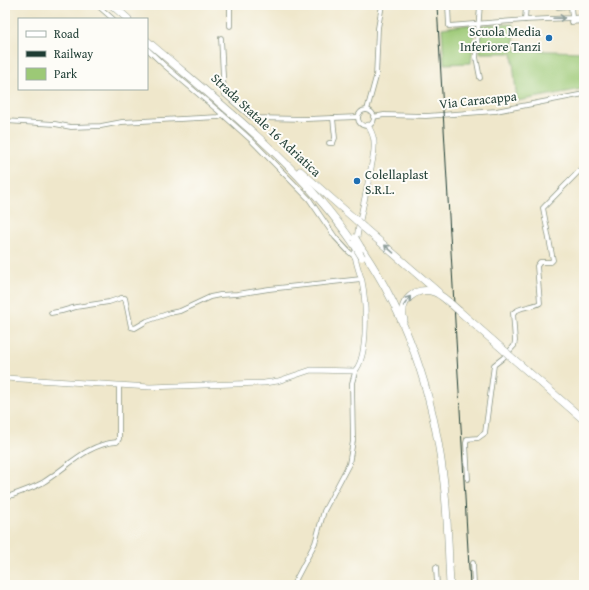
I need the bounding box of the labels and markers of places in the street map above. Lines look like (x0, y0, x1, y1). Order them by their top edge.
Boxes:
place label: Scuola Media Inferiore Tanzi (460, 22, 542, 56)
marker: Scuola Media Inferiore Tanzi (544, 33, 554, 43)
place label: Colellaplast S.R.L. (365, 165, 429, 199)
marker: Colellaplast S.R.L. (352, 176, 362, 186)

